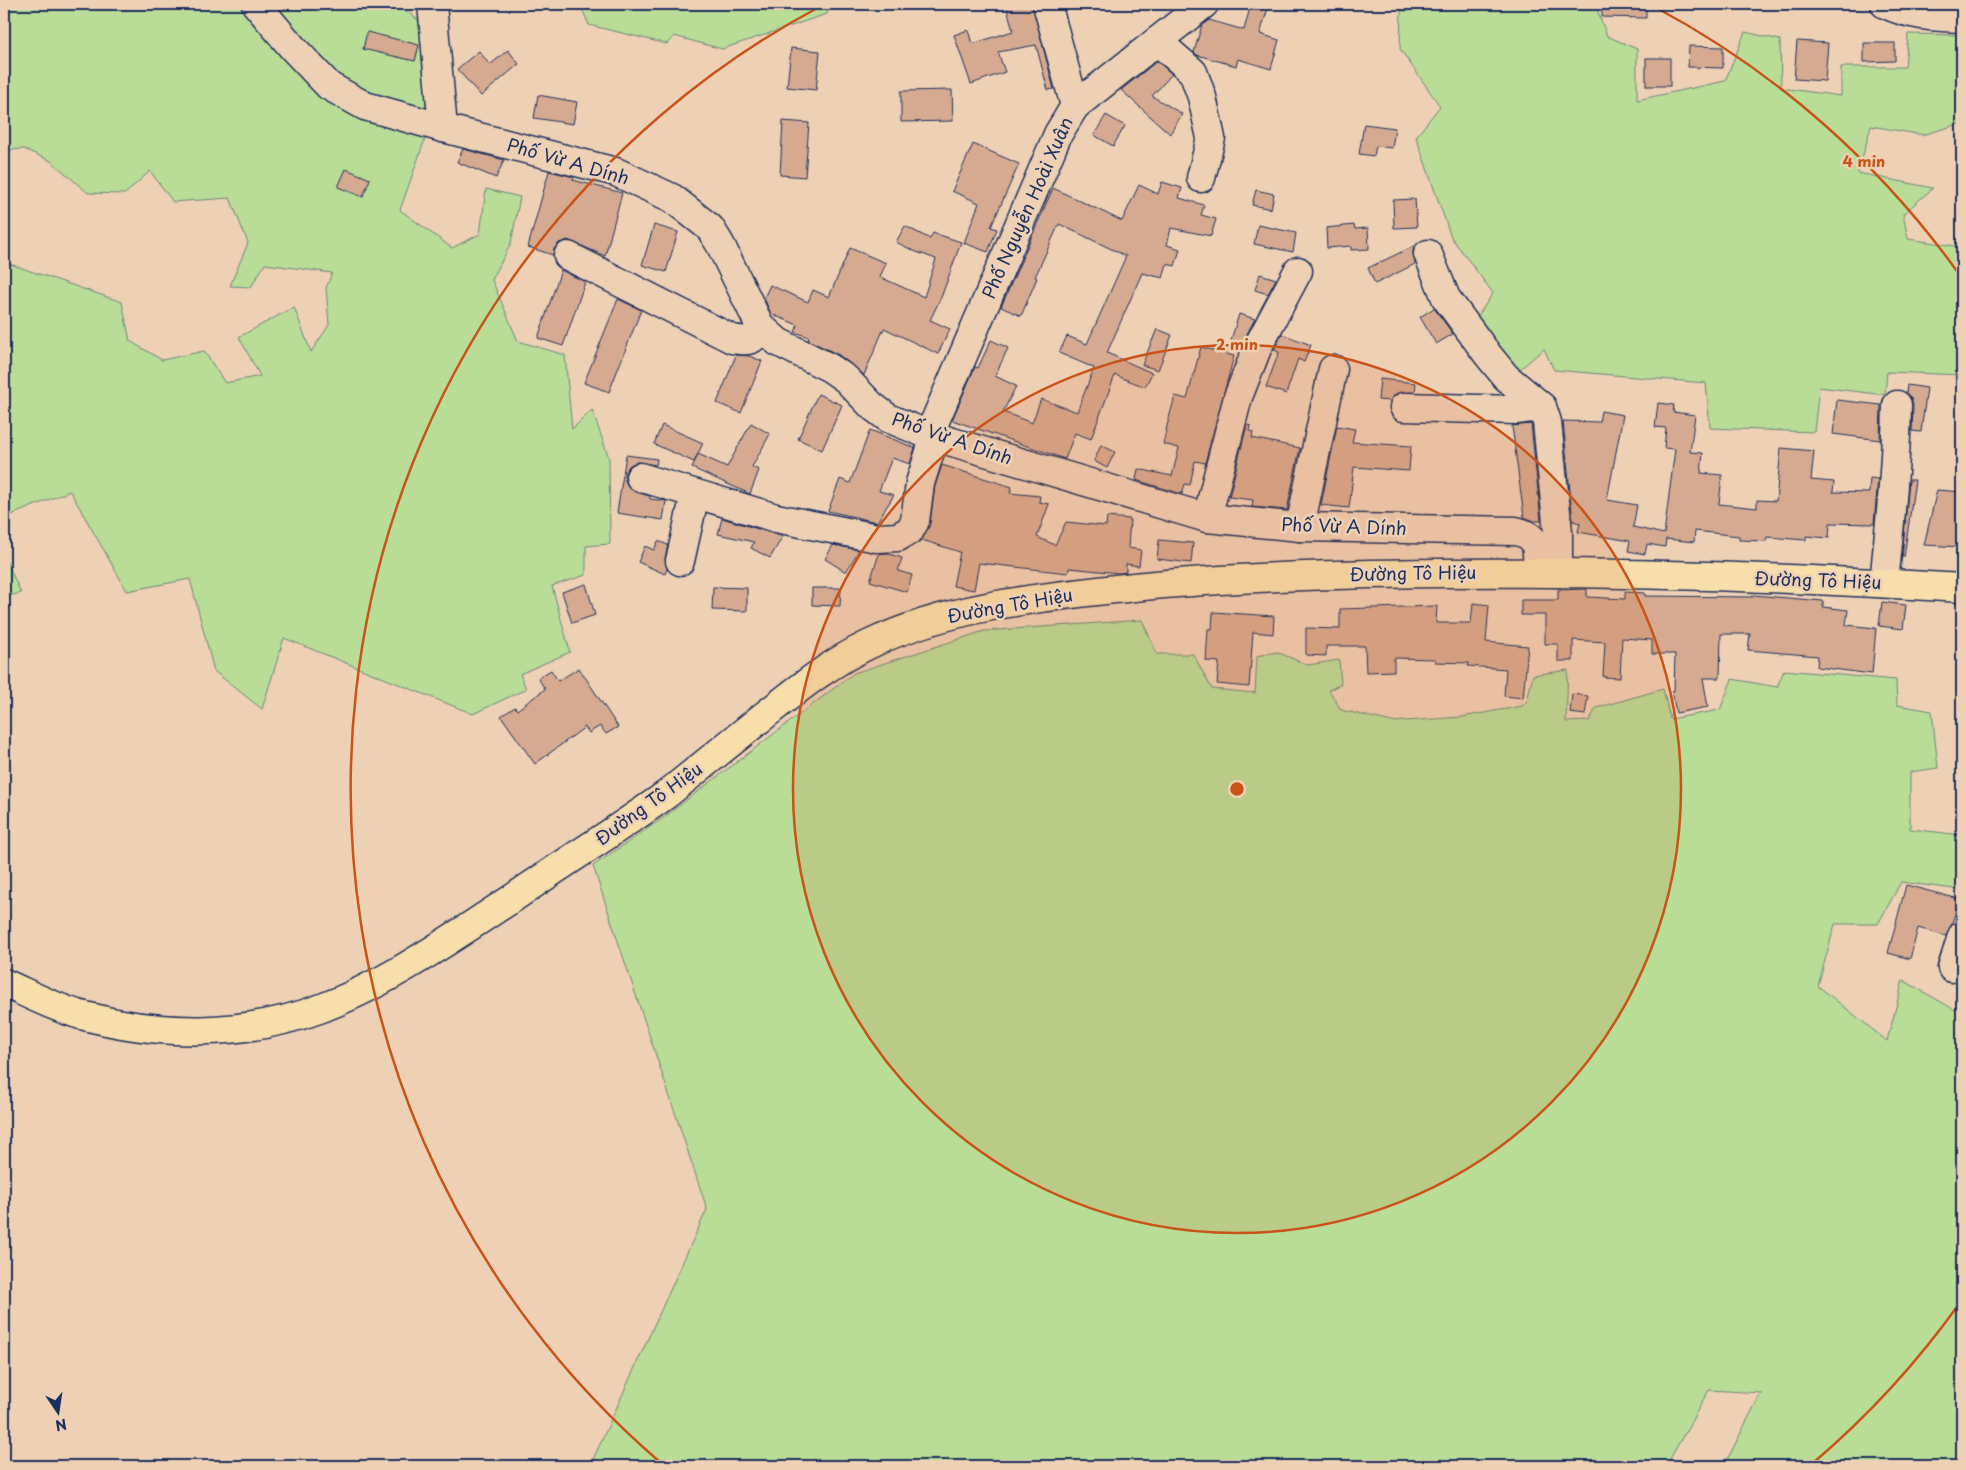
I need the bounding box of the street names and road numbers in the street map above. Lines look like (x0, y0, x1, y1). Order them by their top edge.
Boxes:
street label: Phố Nguyễn Hoài Xuân (974, 112, 1079, 303)
street label: Phố Vừ A Dính (504, 130, 633, 191)
street label: Phố Vừ A Dính (889, 404, 1016, 471)
street label: Phố Vừ A Dính (1281, 510, 1407, 541)
street label: Đường Tô Hiệu (1349, 558, 1477, 587)
street label: Đường Tô Hiệu (1754, 564, 1882, 595)
street label: Đường Tô Hiệu (945, 580, 1075, 629)
street label: Đường Tô Hiệu (589, 755, 707, 851)

